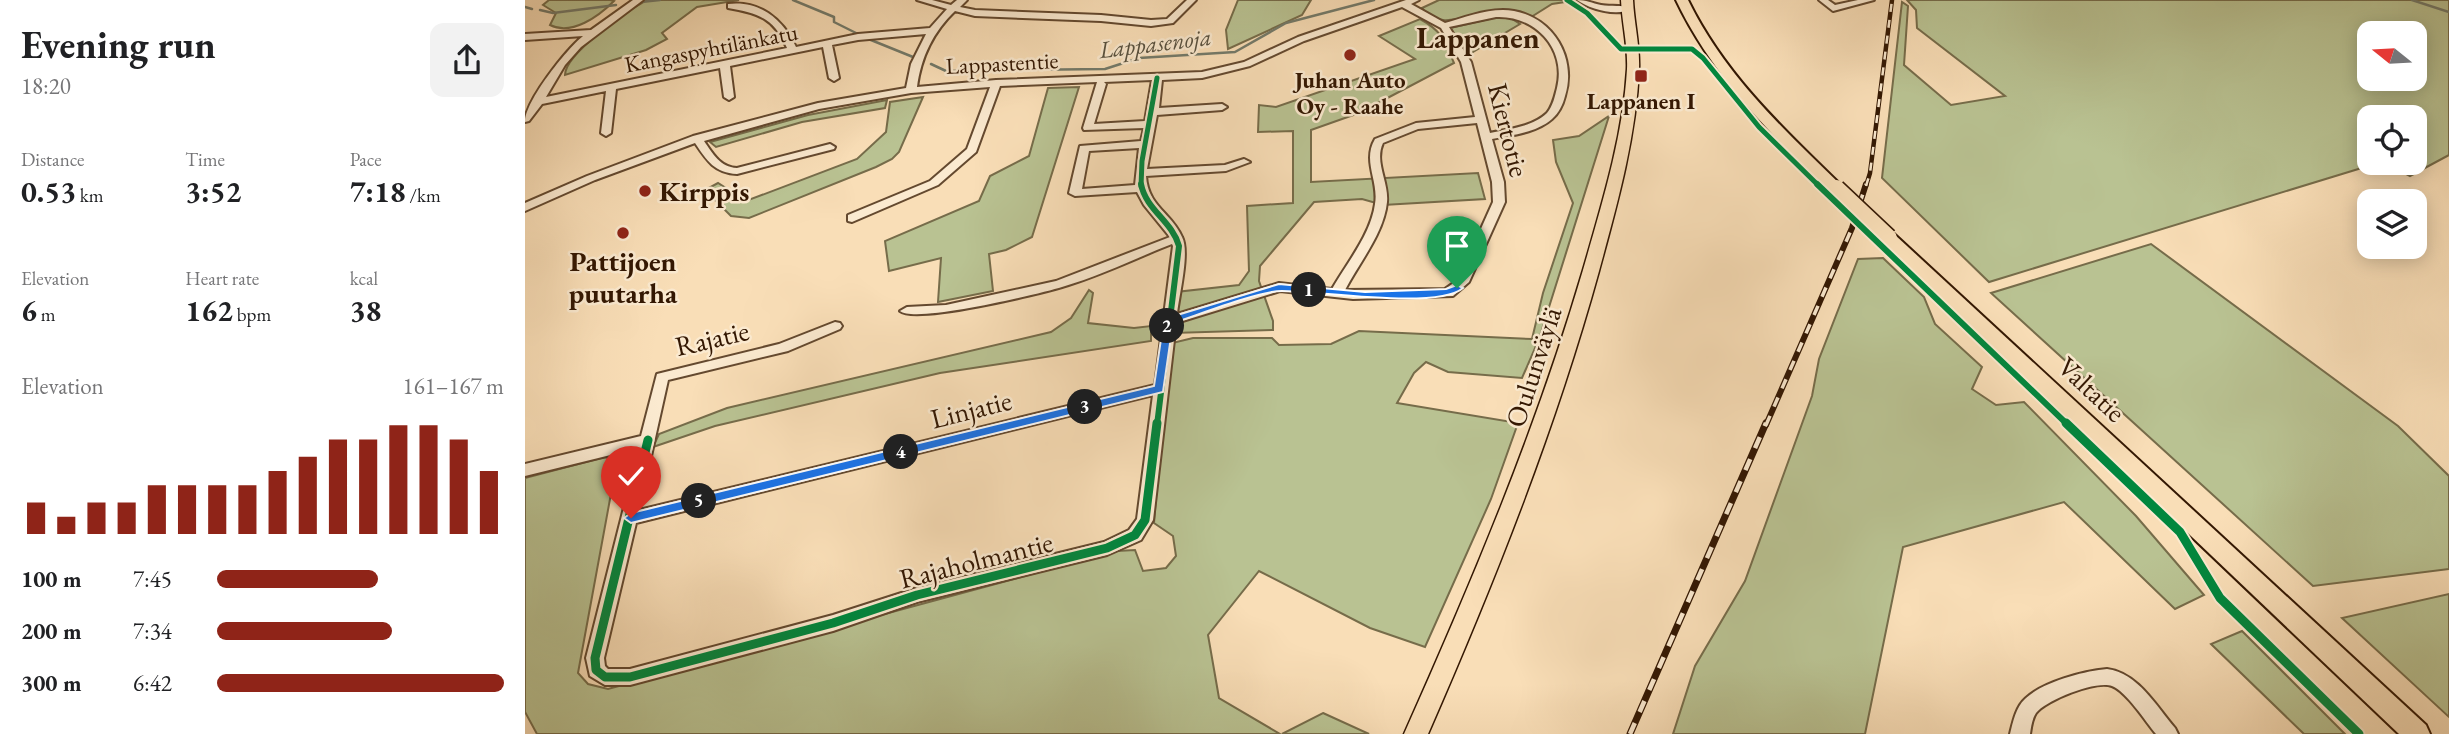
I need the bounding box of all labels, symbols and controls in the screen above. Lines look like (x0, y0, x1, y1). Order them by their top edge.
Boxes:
street label: Kangaspyhtilänkatu (622, 16, 800, 80)
district label: Lappanen (1416, 18, 1540, 57)
text: Evening run (21, 20, 216, 69)
water label: Lappasenoja (1096, 21, 1213, 65)
north arrow (2357, 21, 2427, 91)
map controls (2357, 21, 2427, 259)
button: share (430, 23, 504, 97)
street label: Lappastentie (945, 45, 1059, 81)
marker: Juhan Auto Oy - Raahe (1342, 47, 1358, 63)
place label: Juhan Auto Oy - Raahe (1292, 65, 1406, 121)
marker: Lappanen I (1633, 68, 1649, 84)
text: 18:20 (21, 71, 71, 101)
street label: Kiertotie (1480, 79, 1538, 181)
place label: Lappanen I (1587, 86, 1695, 116)
button: locate (2357, 105, 2427, 175)
text: Distance (21, 147, 84, 172)
text: Time (185, 147, 225, 172)
text: Pace (350, 147, 382, 172)
text: 0.53 (21, 172, 76, 211)
text: 3:52 (185, 172, 241, 211)
text: 7:18 (350, 172, 406, 211)
place label: Kirppis (659, 173, 749, 209)
text: km (76, 183, 104, 208)
text: /km (406, 183, 441, 208)
marker: Kirppis (637, 183, 653, 199)
button: layers (2357, 189, 2427, 259)
pin (1427, 216, 1487, 288)
marker: Pattijoen puutarha (615, 225, 631, 241)
icon: arrive (1438, 227, 1476, 265)
place label: Pattijoen puutarha (569, 243, 678, 311)
text: Elevation (21, 266, 89, 291)
text: Heart rate (185, 266, 259, 291)
text: kcal (350, 266, 378, 291)
pin: 1 (1291, 272, 1327, 308)
text: 1 (1303, 277, 1314, 302)
text: 6 (21, 291, 37, 330)
text: 162 (185, 291, 233, 330)
text: 38 (350, 291, 381, 330)
street label: Oulunväylä (1497, 301, 1570, 432)
text: m (37, 302, 55, 327)
text: bpm (233, 302, 271, 327)
pin: 2 (1149, 308, 1185, 344)
street label: Rajatie (671, 312, 753, 364)
text: 2 (1161, 313, 1172, 338)
street label: Valtatie (2050, 348, 2134, 430)
text: Elevation (21, 371, 104, 401)
text: 161–167 m (403, 371, 504, 401)
street label: Linjatie (927, 382, 1015, 436)
pin: 3 (1067, 390, 1103, 424)
text: 3 (1079, 394, 1090, 419)
pin: 4 (883, 434, 919, 470)
text: 4 (895, 439, 906, 464)
pin (601, 446, 661, 518)
icon: check (612, 457, 650, 495)
pin: 5 (681, 484, 717, 518)
text: 5 (693, 488, 704, 513)
street label: Rajaholmantie (895, 523, 1057, 596)
text: 100 m (21, 564, 82, 594)
text: 7:45 (133, 564, 172, 594)
text: 200 m (21, 616, 82, 646)
text: 7:34 (133, 616, 172, 646)
text: 300 m (21, 668, 82, 698)
text: 6:42 (133, 668, 172, 698)

